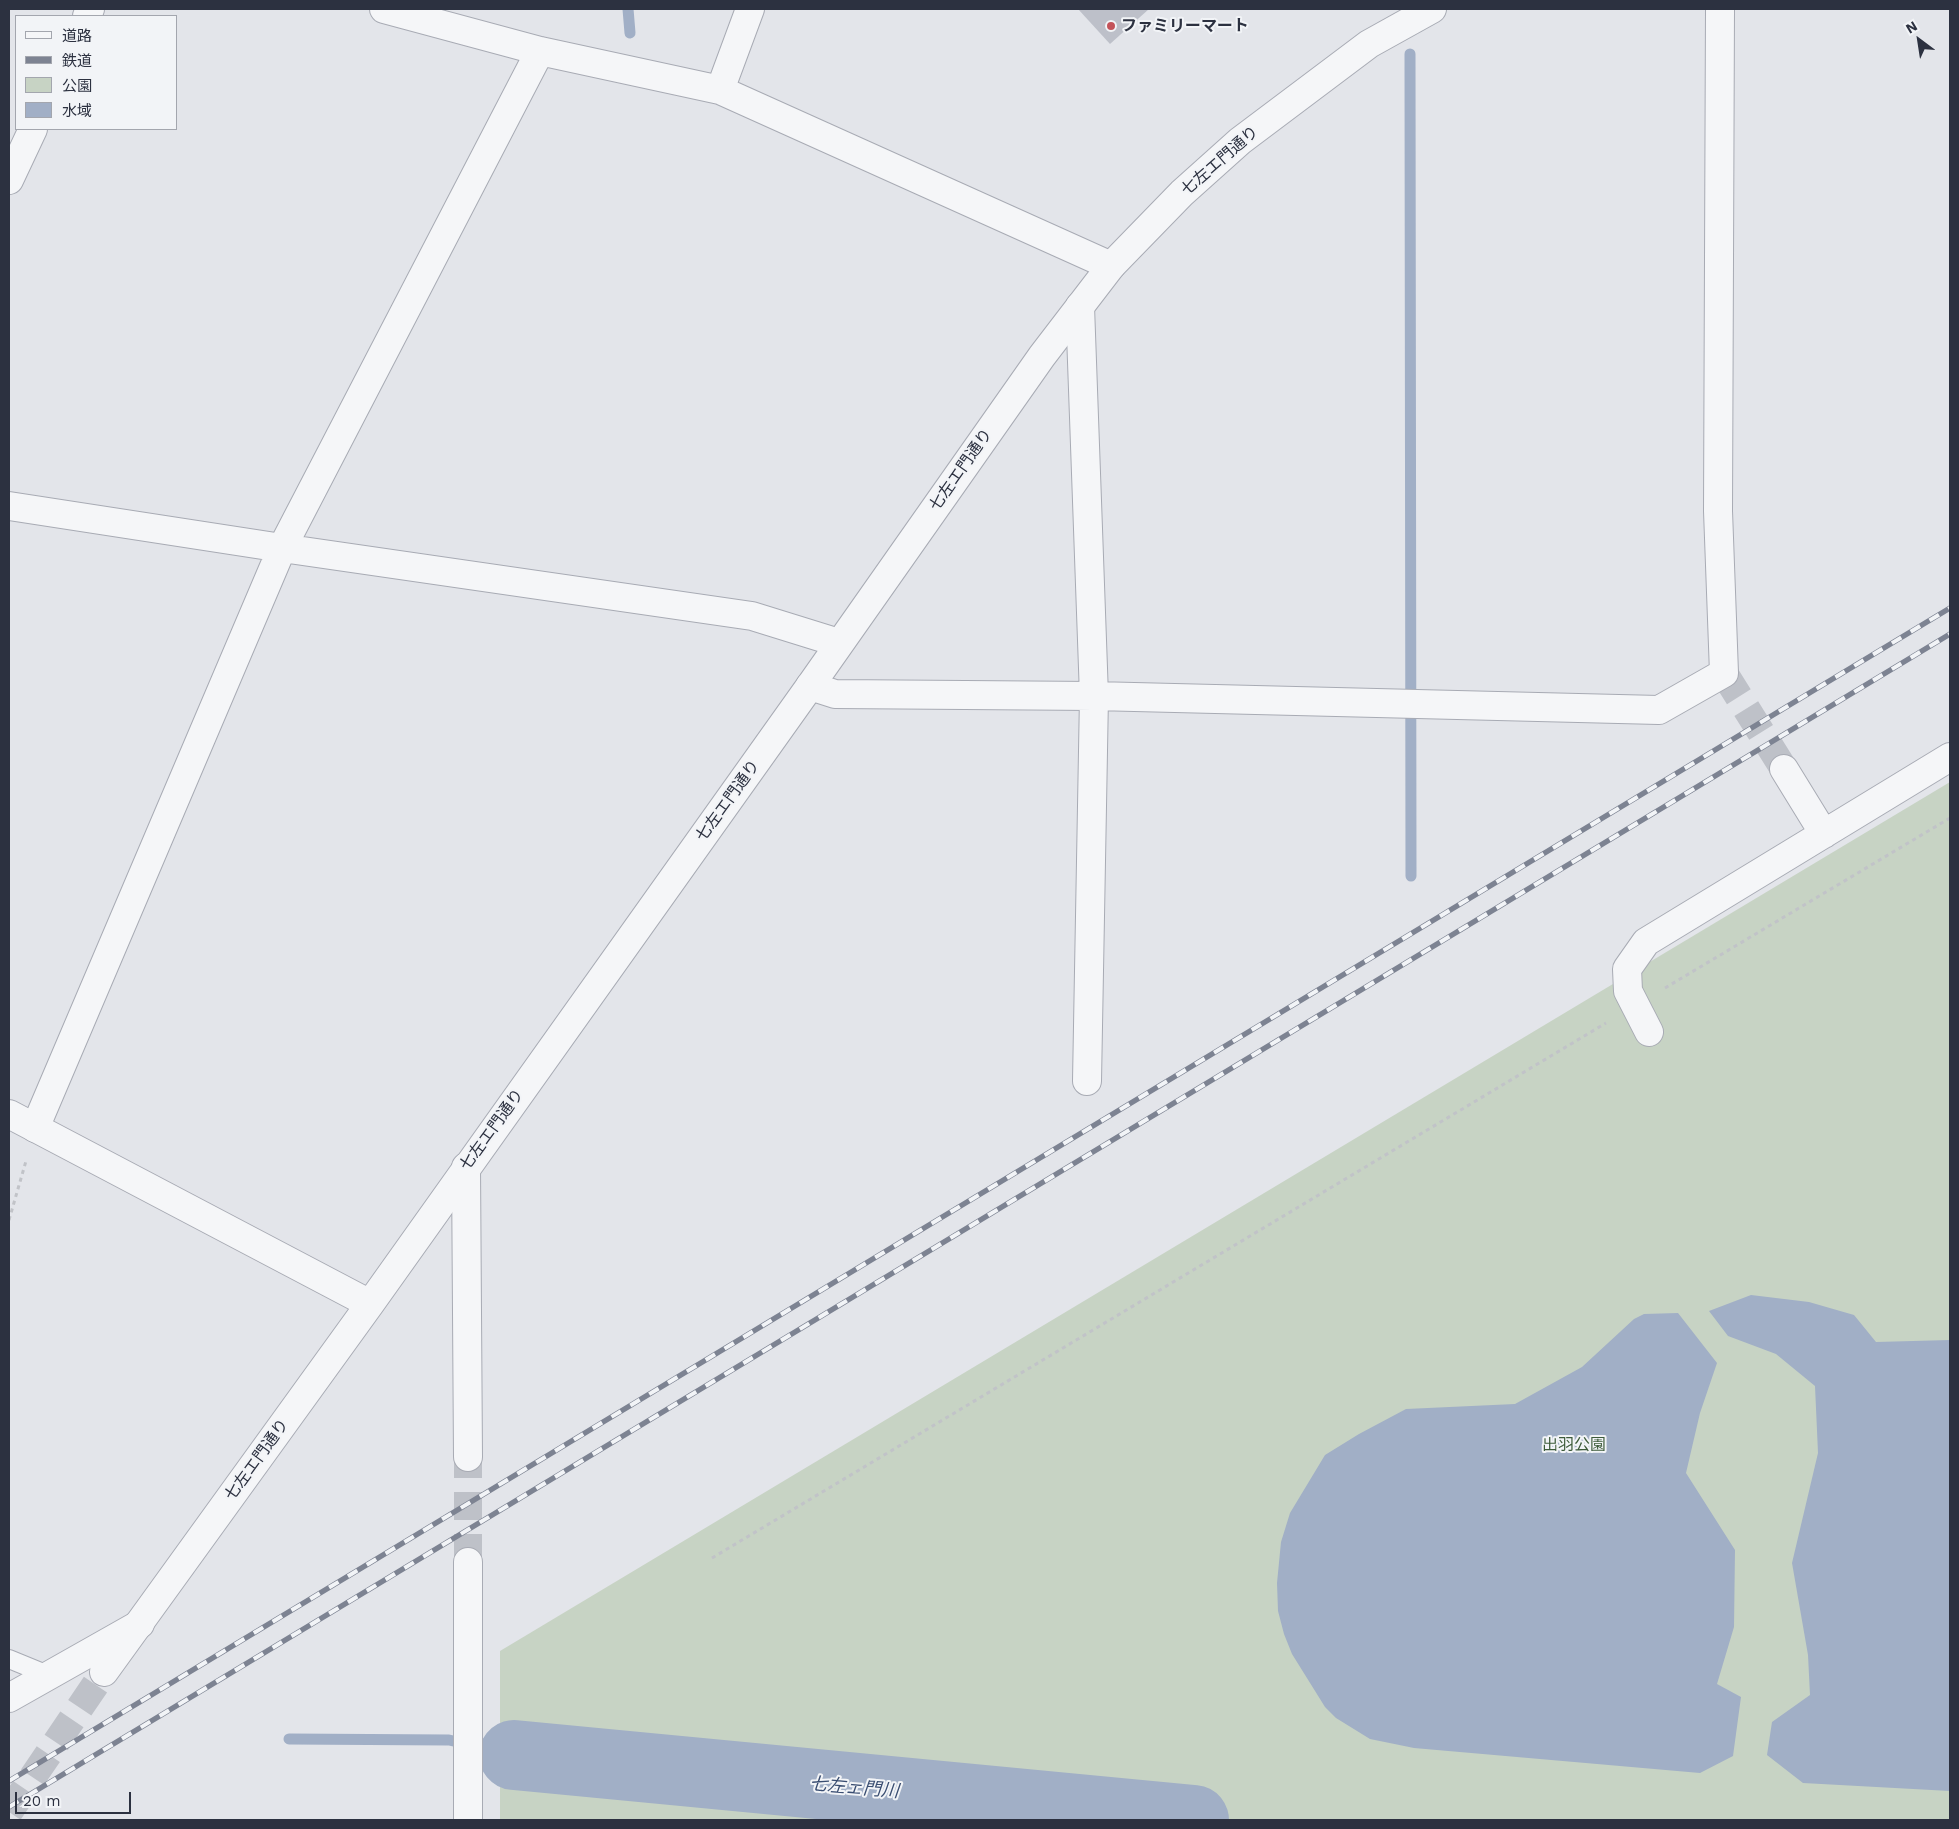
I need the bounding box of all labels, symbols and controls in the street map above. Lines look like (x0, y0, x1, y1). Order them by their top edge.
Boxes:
legend (15, 15, 178, 130)
north arrow (1894, 15, 1944, 65)
place label: ファミリーマート (1121, 16, 1249, 36)
text: N (1903, 18, 1920, 37)
marker: ファミリーマート (1105, 20, 1117, 32)
text: 道路 (62, 27, 92, 45)
text: 鉄道 (62, 52, 92, 70)
text: 公園 (62, 77, 92, 95)
text: 水域 (62, 102, 92, 120)
street label: 七左エ門通り (1177, 122, 1263, 200)
street label: 七左エ門通り (926, 425, 996, 515)
street label: 七左エ門通り (692, 757, 764, 845)
street label: 七左エ門通り (456, 1086, 528, 1174)
street label: 七左エ門通り (221, 1416, 293, 1504)
park label: 出羽公園 (1542, 1435, 1606, 1455)
water label: 七左ェ門川 (808, 1773, 900, 1803)
scale bar (18, 1782, 134, 1814)
text: 20 m (23, 1792, 61, 1810)

